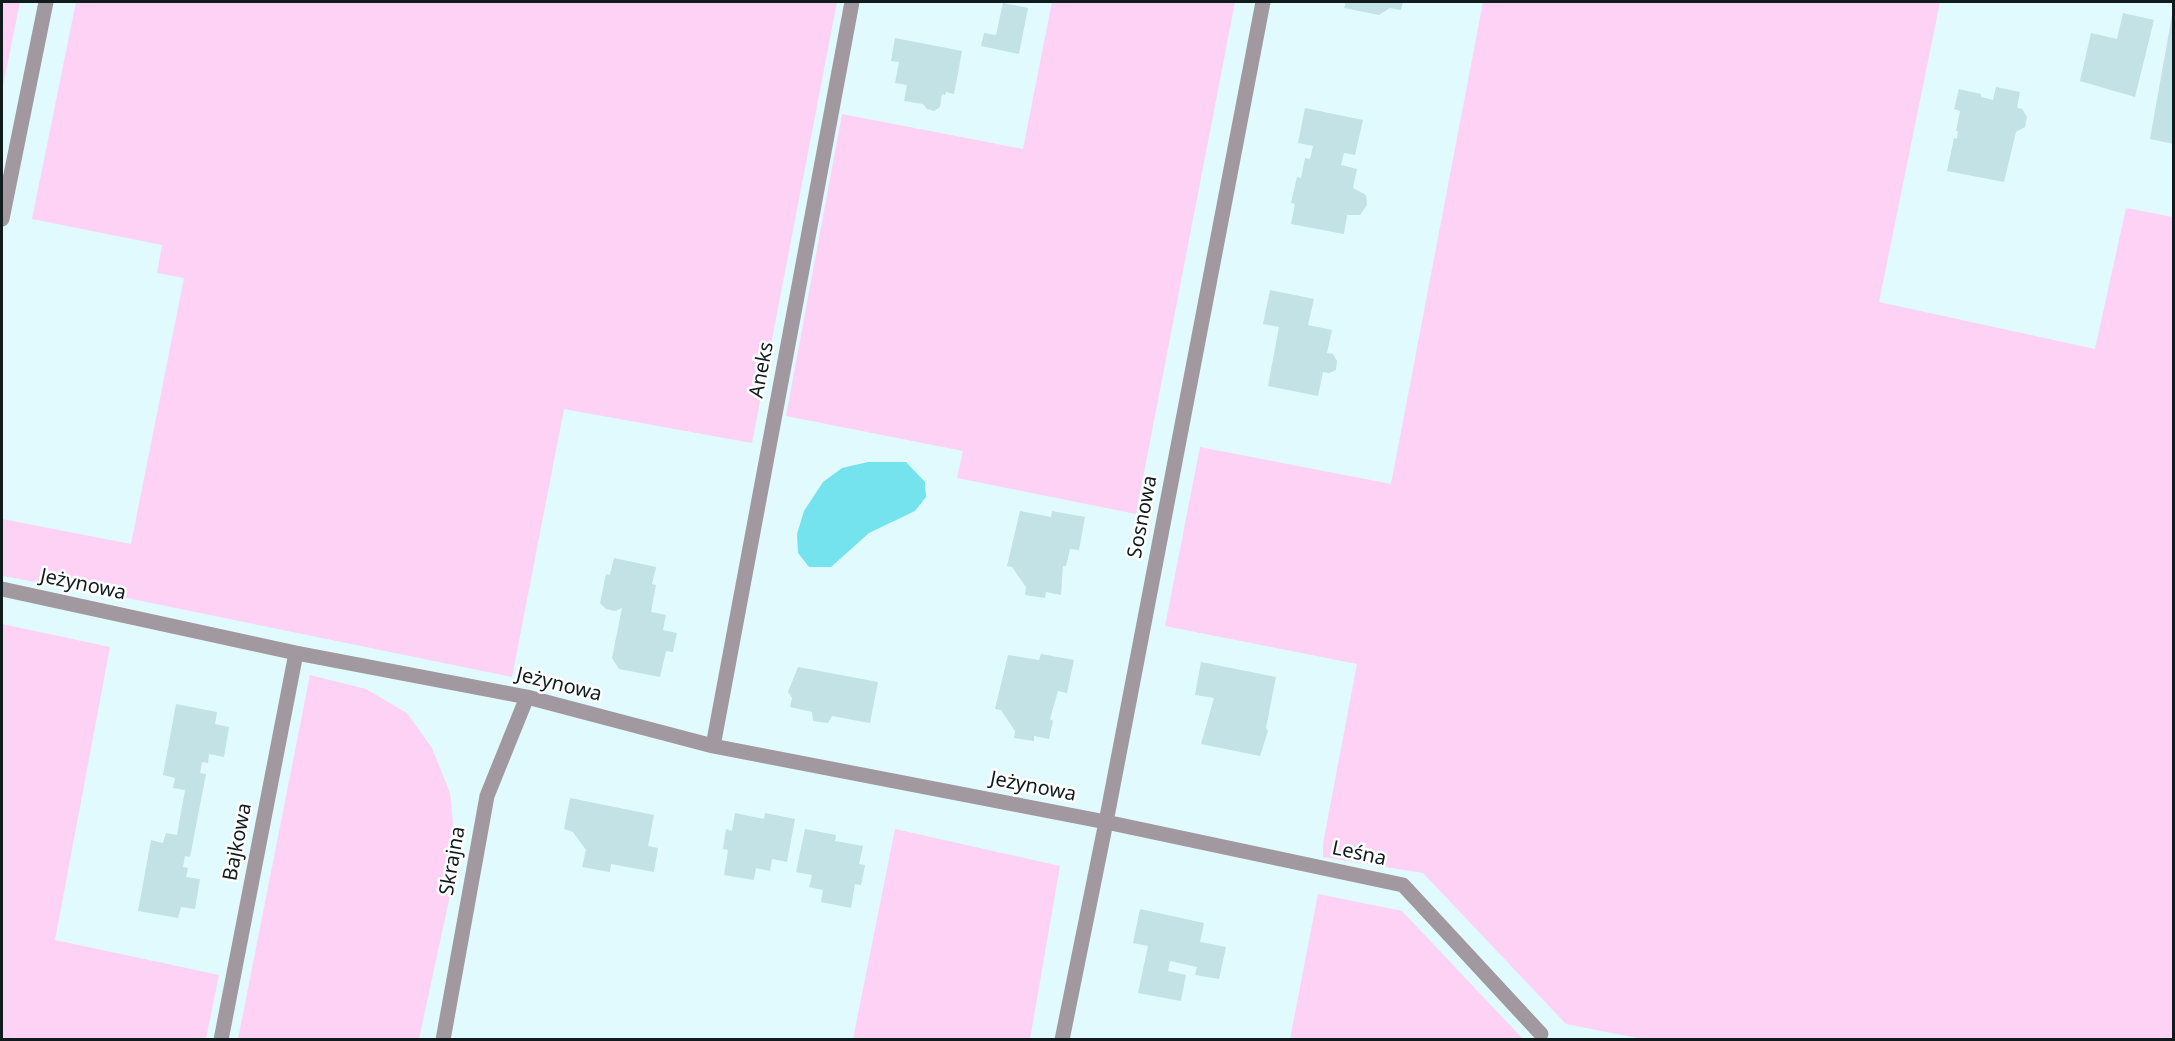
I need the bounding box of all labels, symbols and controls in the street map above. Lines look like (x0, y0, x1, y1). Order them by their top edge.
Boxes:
street label: Aneks (745, 340, 779, 400)
street label: Sosnowa (1123, 474, 1163, 560)
street label: Jeżynowa (38, 564, 128, 606)
street label: Jeżynowa (514, 663, 604, 707)
street label: Jeżynowa (988, 767, 1078, 807)
street label: Bajkowa (219, 801, 257, 883)
street label: Skrajna (435, 825, 471, 897)
street label: Leśna (1330, 837, 1388, 871)

